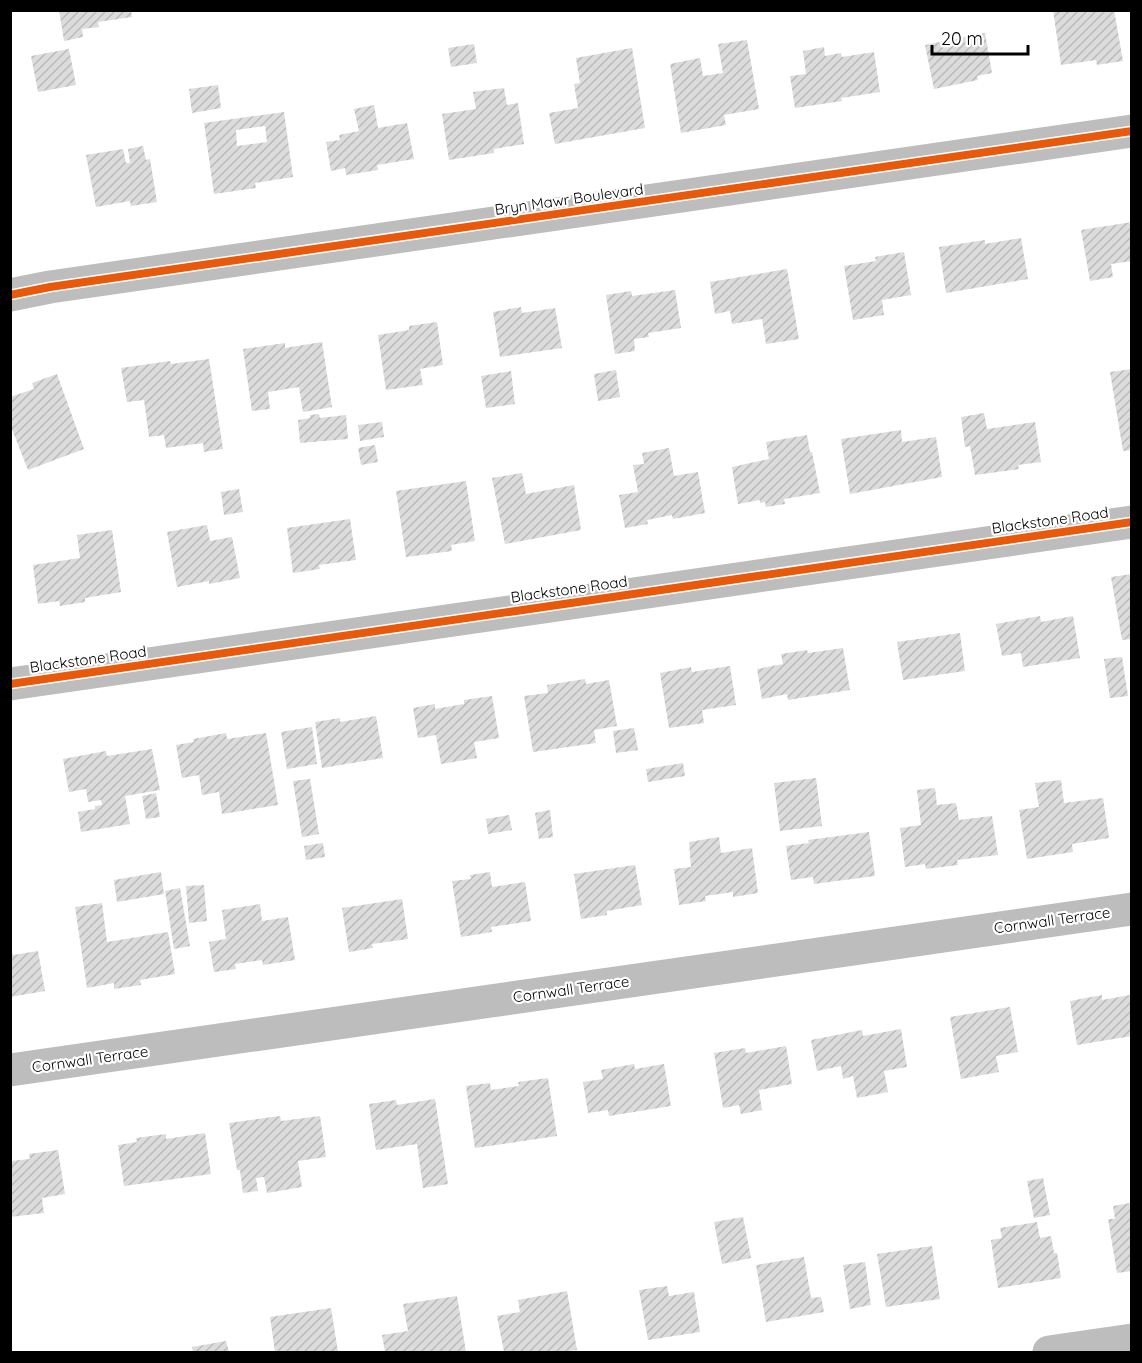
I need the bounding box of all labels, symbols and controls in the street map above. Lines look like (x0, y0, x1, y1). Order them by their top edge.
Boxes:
scale bar (932, 18, 1028, 56)
text: 20 m (941, 27, 983, 50)
street label: Bryn Mawr Boulevard (493, 179, 645, 219)
street label: Blackstone Road (990, 502, 1110, 538)
street label: Blackstone Road (509, 571, 629, 607)
street label: Blackstone Road (28, 641, 148, 677)
street label: Cornwall Terrace (993, 902, 1111, 938)
street label: Cornwall Terrace (512, 971, 630, 1007)
street label: Cornwall Terrace (31, 1041, 149, 1077)

